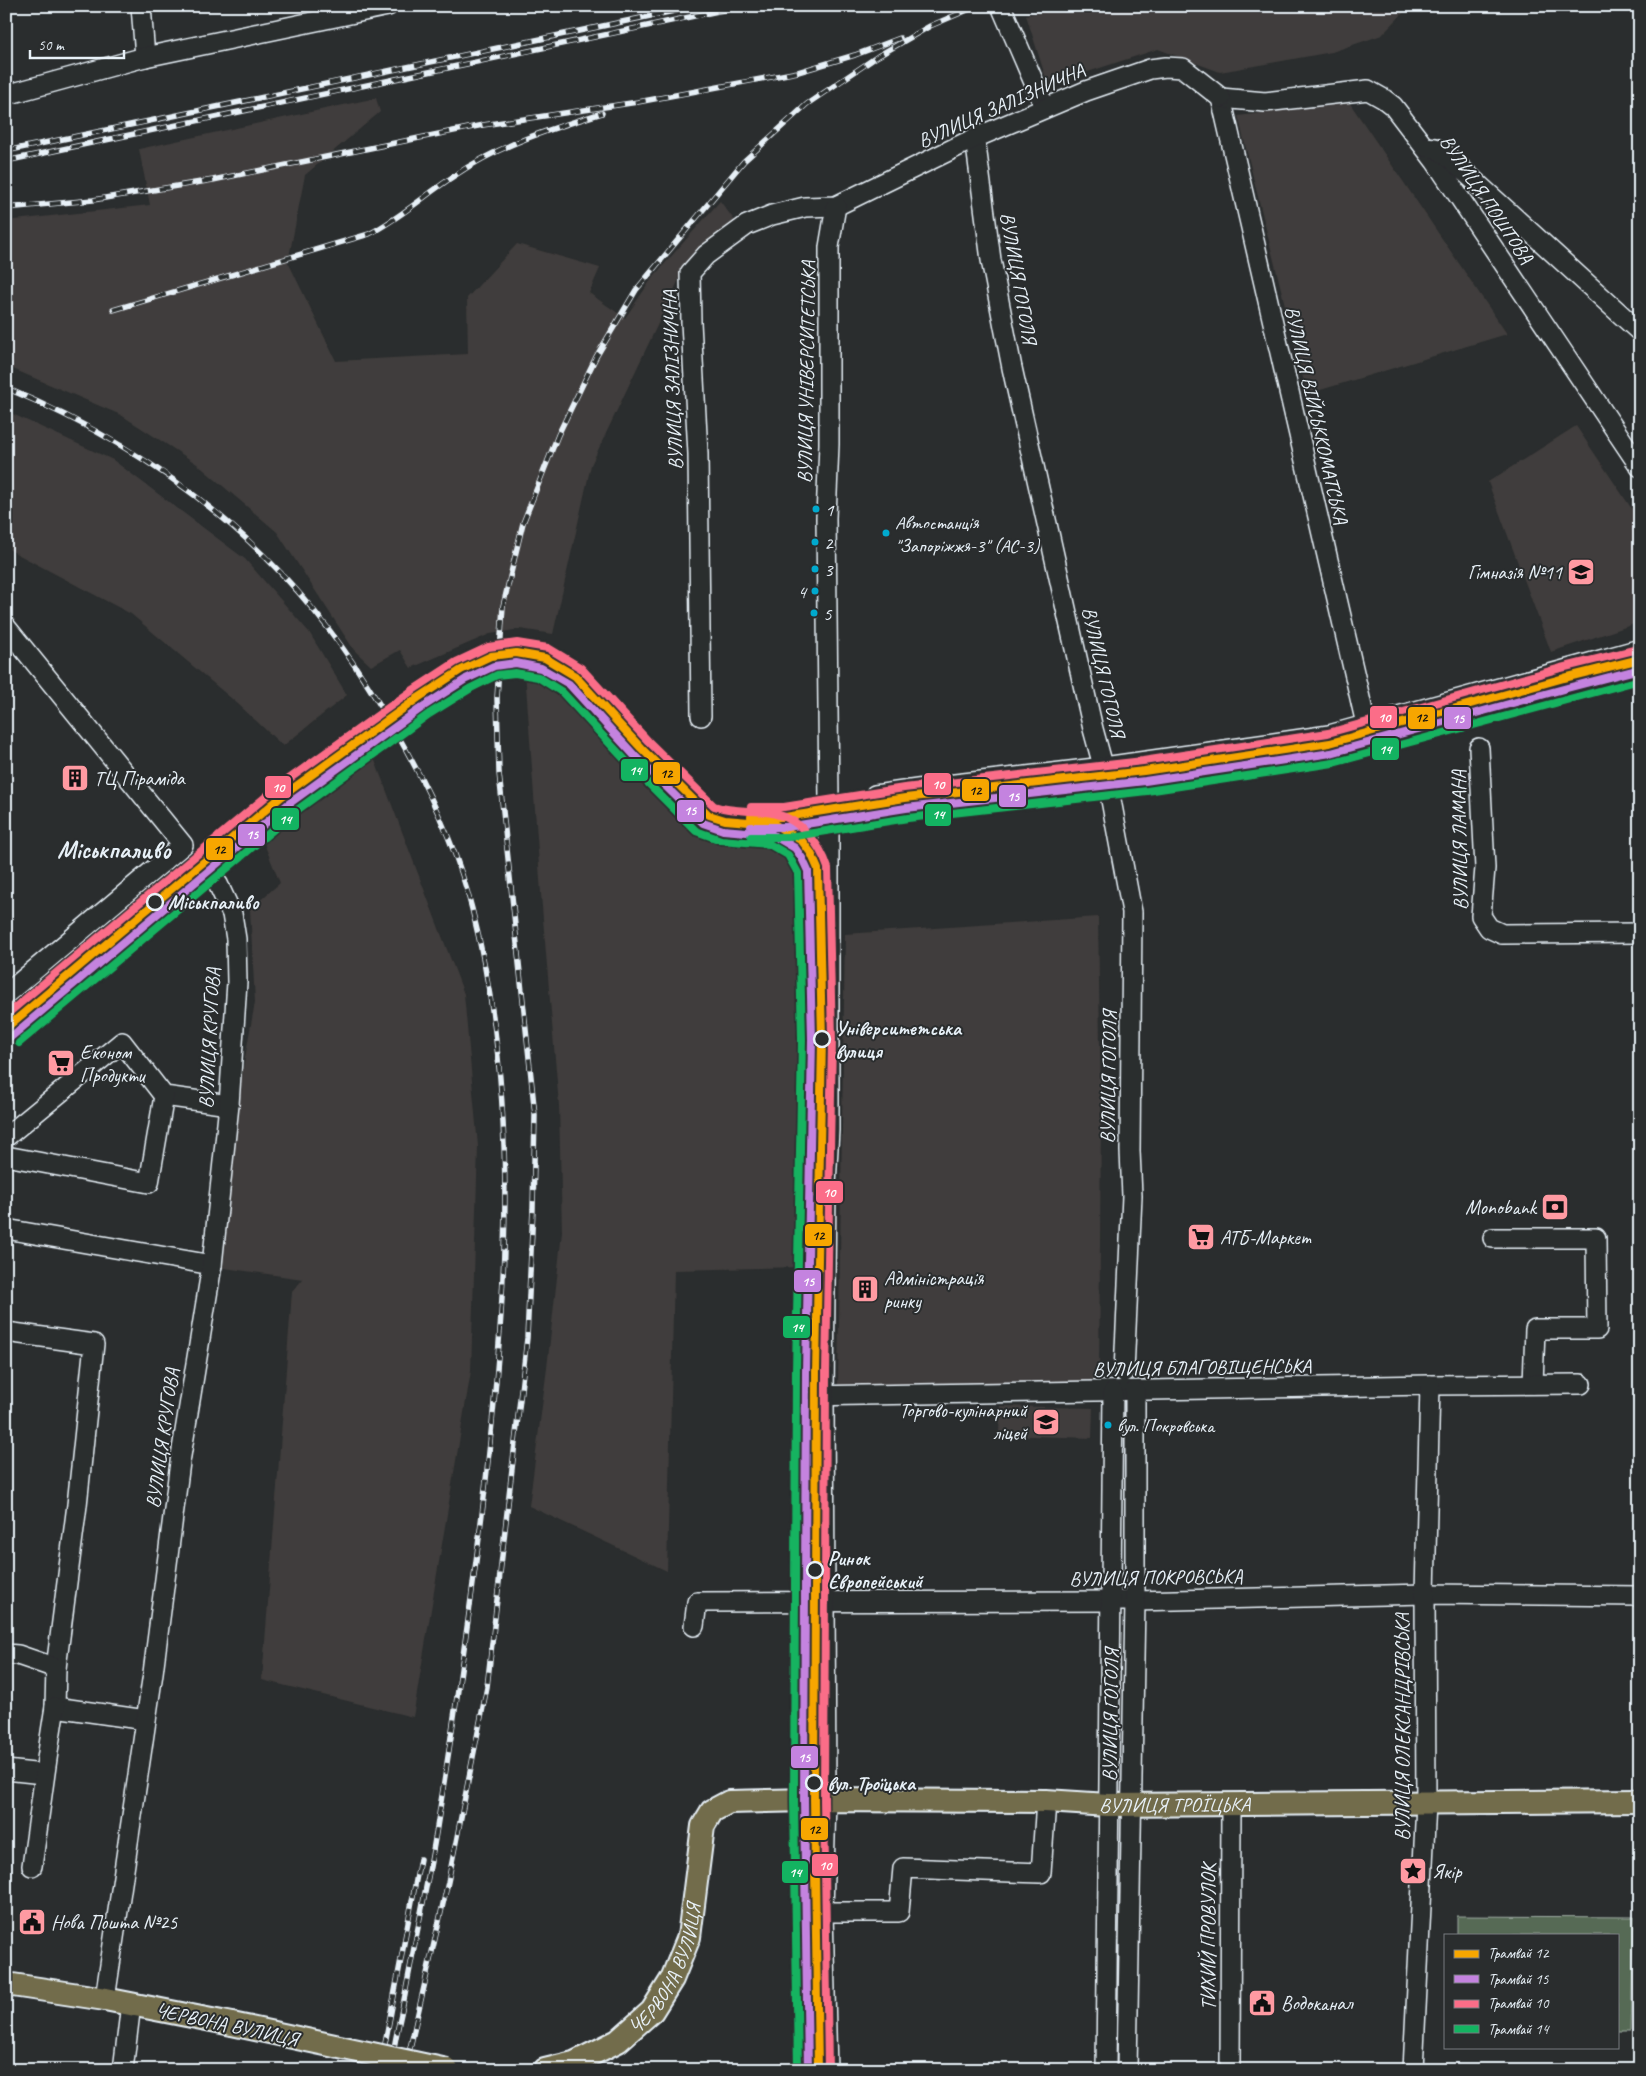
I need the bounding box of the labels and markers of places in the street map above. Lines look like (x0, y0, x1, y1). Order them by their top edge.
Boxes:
place label: 1 (825, 498, 835, 522)
marker: 1 (811, 504, 821, 514)
place label: Автостанція "Запоріжжя-3" (АС-3) (895, 511, 1041, 558)
marker: Автостанція "Запоріжжя-3" (АС-3) (881, 528, 891, 538)
place label: 2 (824, 531, 834, 555)
marker: 2 (810, 537, 820, 547)
school or university icon: Гімназія №11 (1566, 557, 1596, 587)
place label: 3 (824, 558, 834, 582)
place label: Гімназія №11 (1468, 560, 1563, 585)
marker: 3 (810, 564, 820, 574)
place label: 4 (797, 580, 808, 604)
marker: 4 (810, 586, 820, 596)
place label: 5 (823, 602, 833, 626)
marker: 5 (809, 608, 819, 618)
building icon: ТЦ Піраміда (60, 763, 90, 793)
place label: ТЦ Піраміда (94, 766, 186, 791)
place label: Міськпаливо (168, 890, 260, 915)
marker: Міськпаливо (146, 893, 164, 911)
place label: Університетська вулиця (835, 1016, 963, 1064)
marker: Університетська вулиця (813, 1030, 831, 1048)
place label: Економ Продукти (80, 1040, 146, 1088)
supermarket icon: Економ Продукти (46, 1048, 76, 1078)
bank icon: Monobank (1540, 1192, 1570, 1222)
place label: Monobank (1465, 1195, 1538, 1220)
supermarket icon: АТБ-Маркет (1186, 1222, 1216, 1252)
place label: АТБ-Маркет (1220, 1225, 1312, 1250)
place label: Адміністрація ринку (884, 1266, 984, 1314)
building icon: Адміністрація ринку (850, 1274, 880, 1304)
place label: Торгово-кулінарний ліцей (899, 1398, 1029, 1446)
school or university icon: Торгово-кулінарний ліцей (1031, 1407, 1061, 1437)
place label: вул. Покровська (1117, 1414, 1216, 1438)
marker: вул. Покровська (1103, 1420, 1113, 1430)
place label: Ринок Європейський (828, 1546, 924, 1594)
marker: Ринок Європейський (806, 1561, 824, 1579)
place label: вул. Троїцька (827, 1771, 917, 1796)
marker: вул. Троїцька (805, 1774, 823, 1792)
place icon: Якір (1398, 1856, 1428, 1886)
place label: Якір (1432, 1859, 1463, 1884)
public building icon: Нова Пошта №25 (17, 1907, 47, 1937)
place label: Нова Пошта №25 (51, 1910, 178, 1935)
public building icon: Водоканал (1247, 1988, 1277, 2018)
place label: Водоканал (1281, 1991, 1355, 2016)

